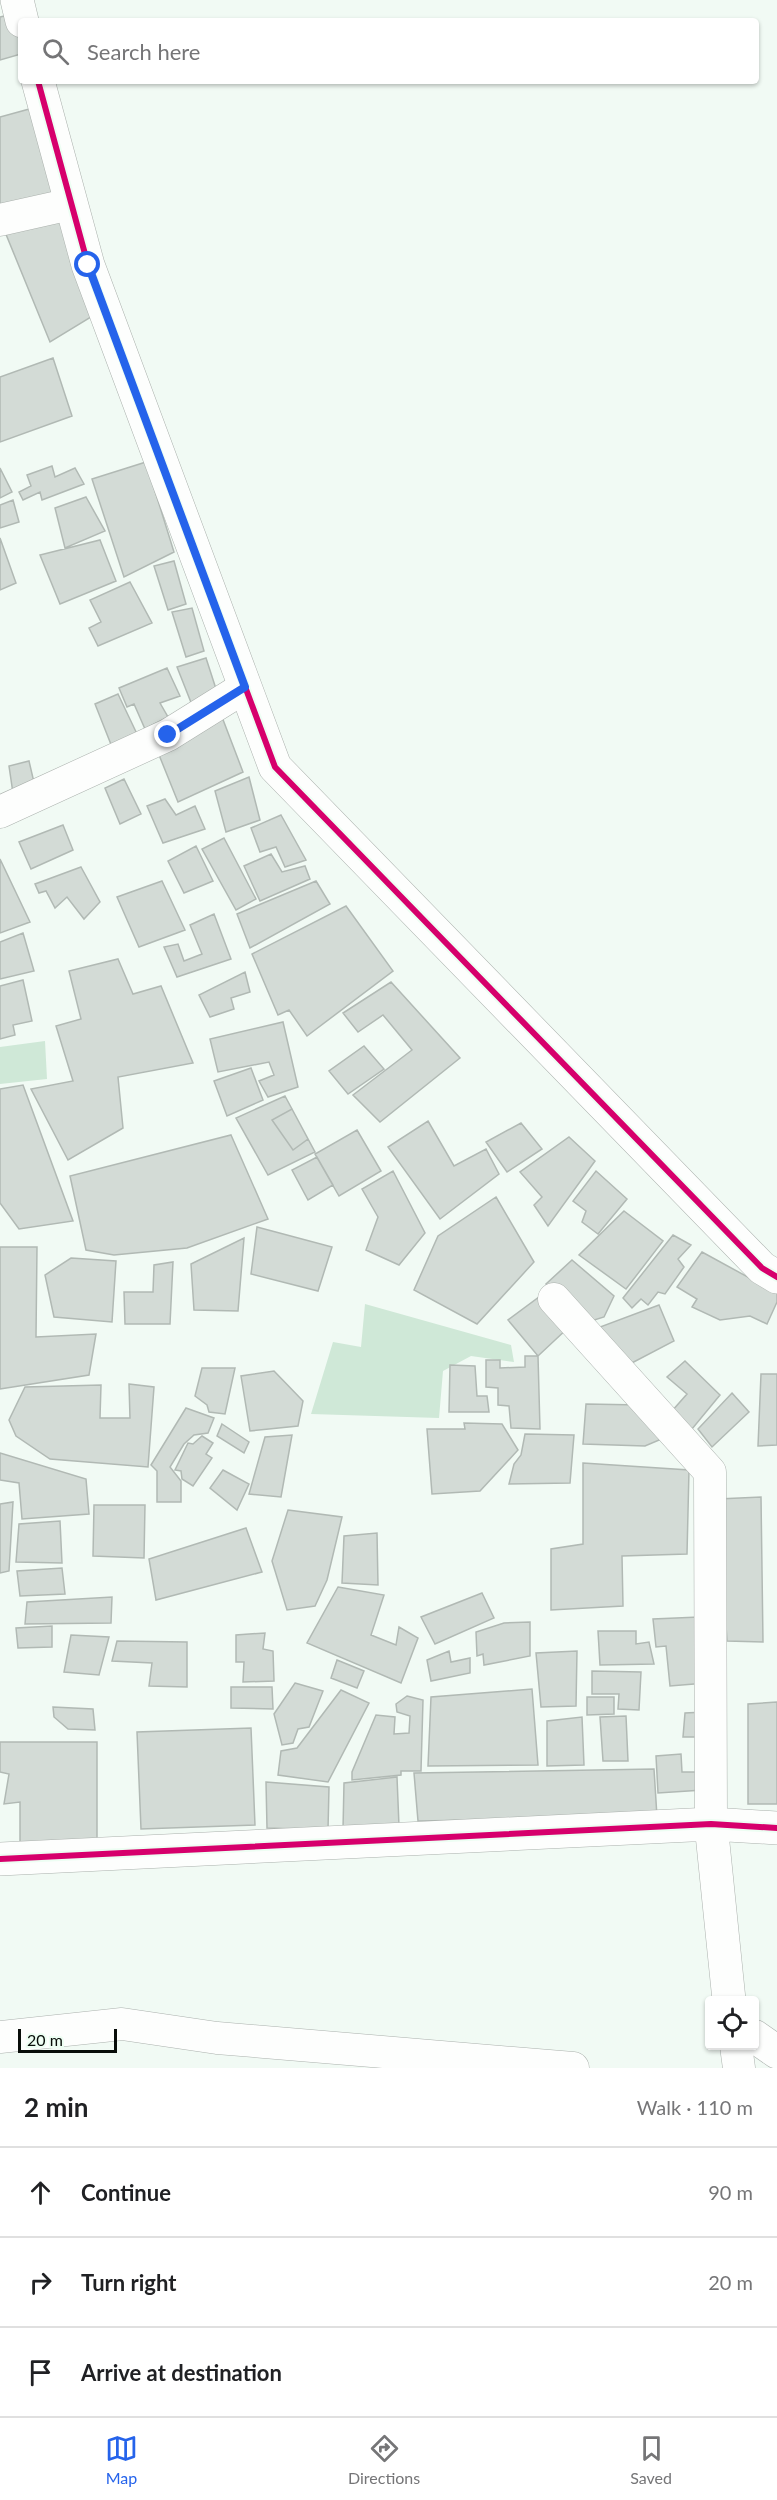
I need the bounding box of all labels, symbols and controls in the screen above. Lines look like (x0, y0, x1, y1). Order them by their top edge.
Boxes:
search box (18, 18, 759, 84)
icon: search (39, 35, 72, 68)
text: Search here (87, 38, 200, 65)
route start (74, 251, 100, 277)
route end (154, 721, 180, 747)
map controls (705, 1996, 759, 2050)
button: locate (705, 1996, 759, 2050)
scale bar (18, 2026, 117, 2054)
text: 20 m (27, 2030, 63, 2049)
text: 2 min (24, 2091, 88, 2123)
text: Walk · 110 m (637, 2095, 753, 2119)
icon: ahead (24, 2176, 57, 2209)
text: Continue (81, 2179, 171, 2206)
text: 90 m (708, 2180, 753, 2204)
icon: right (24, 2266, 57, 2299)
text: Turn right (81, 2269, 176, 2296)
text: 20 m (708, 2270, 753, 2294)
icon: arrive (24, 2356, 57, 2389)
text: Arrive at destination (81, 2359, 282, 2386)
tab: Map (105, 2432, 138, 2487)
tab: Directions (348, 2432, 420, 2487)
tab: Saved (630, 2432, 672, 2487)

